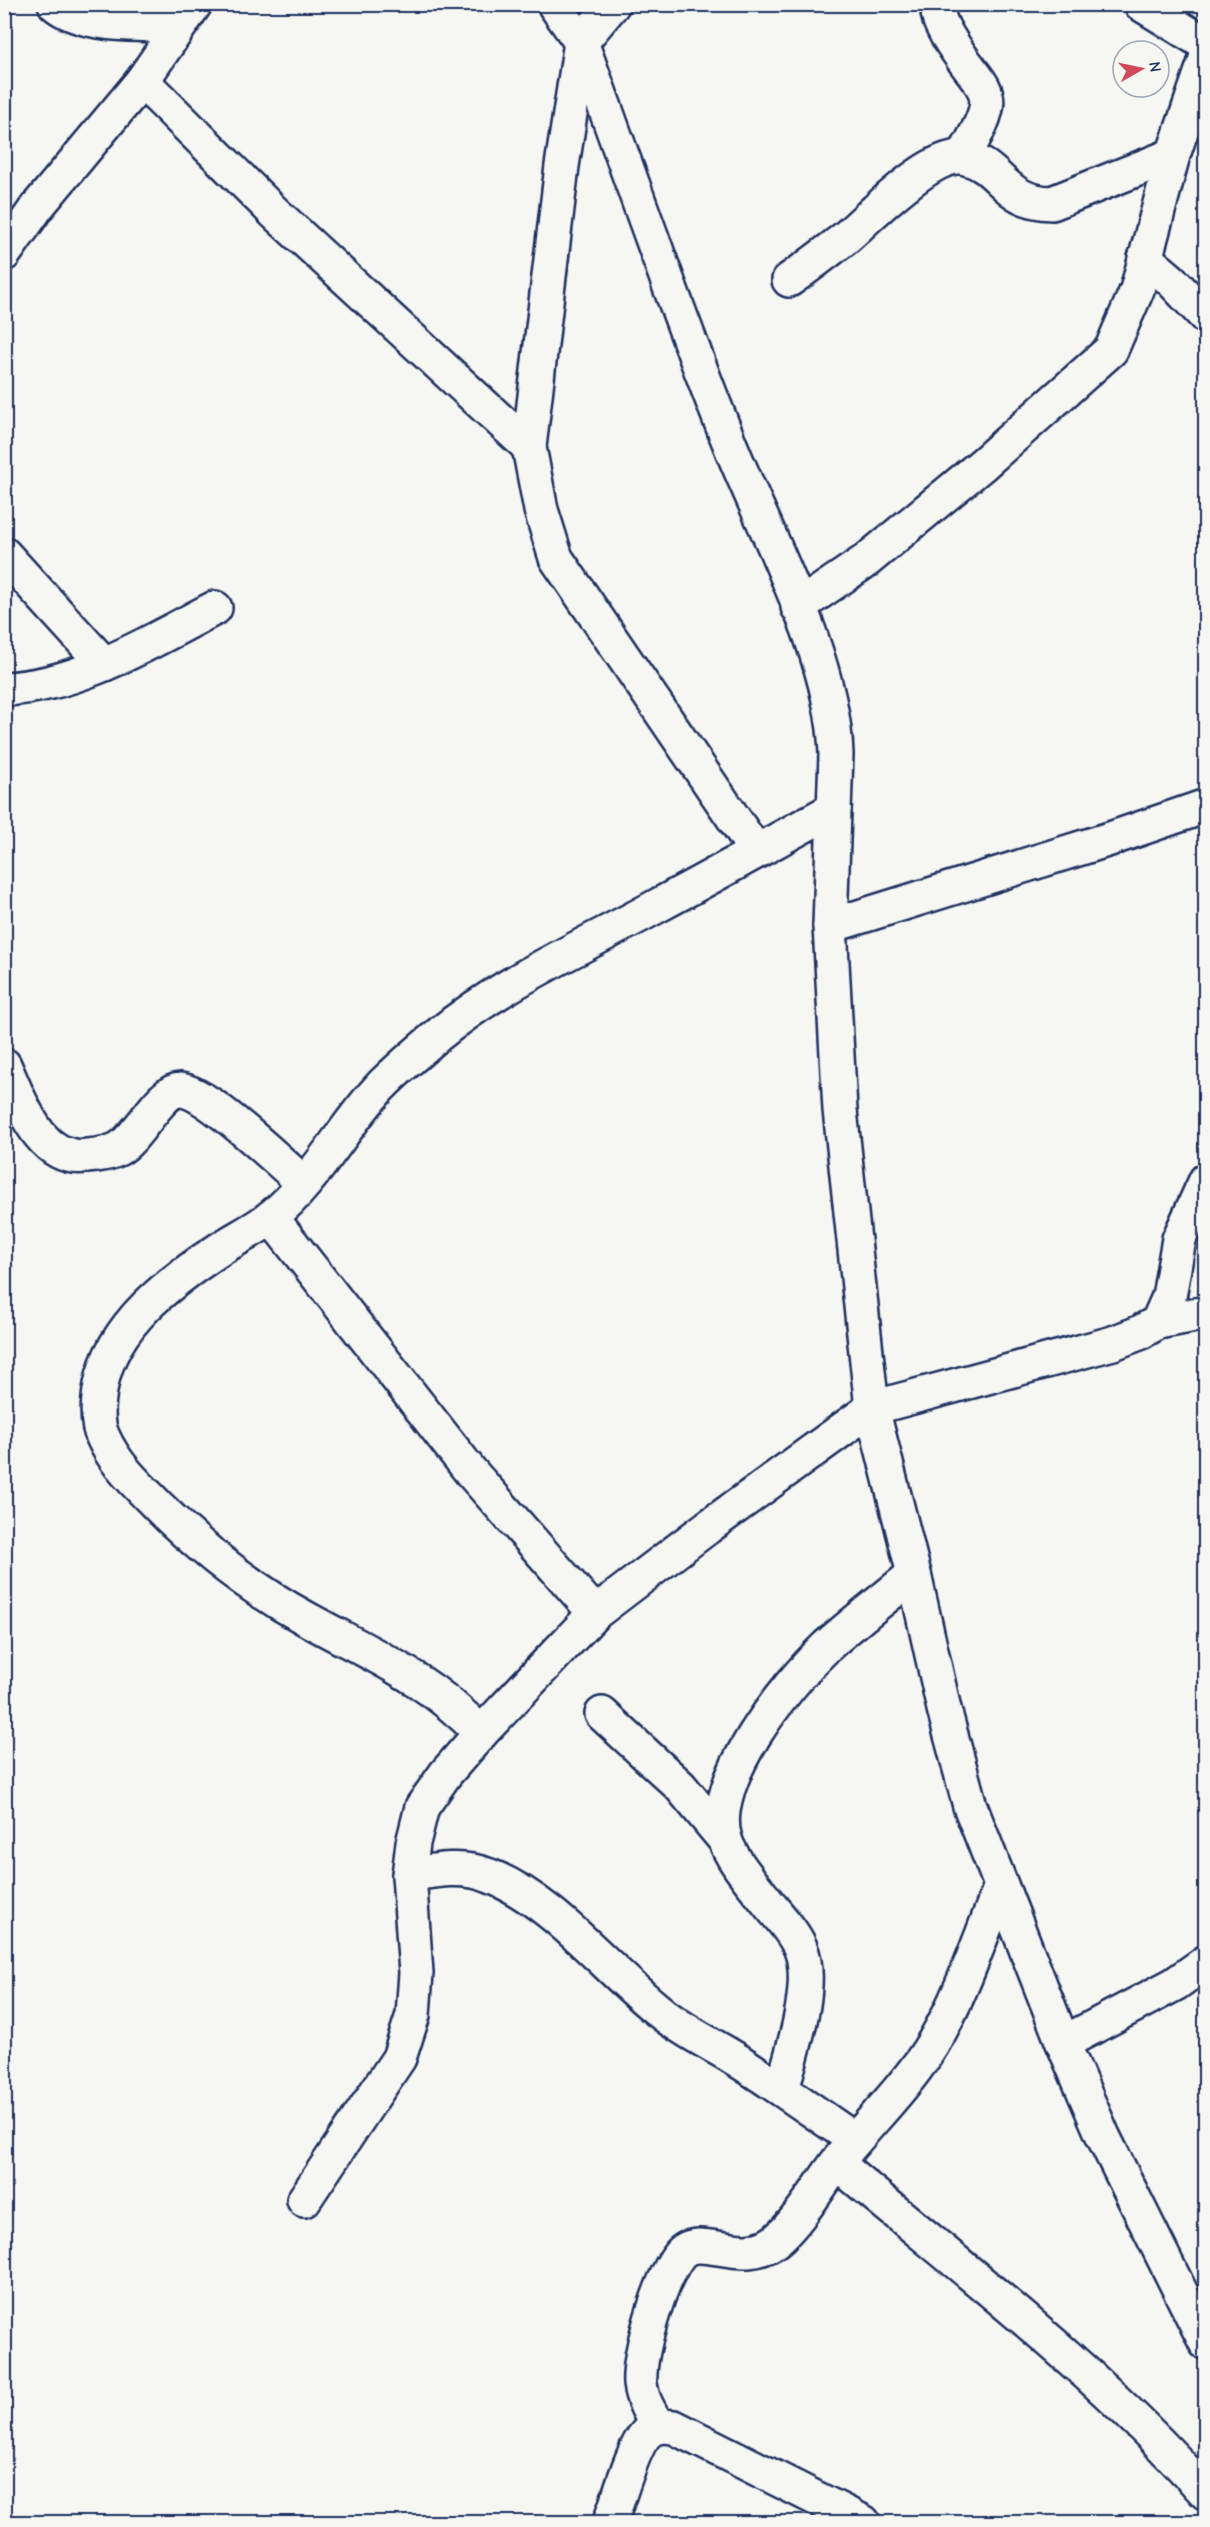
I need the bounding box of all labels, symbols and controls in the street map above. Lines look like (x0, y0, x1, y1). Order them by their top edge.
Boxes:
north arrow (1111, 39, 1171, 99)
text: N (1145, 60, 1165, 73)

